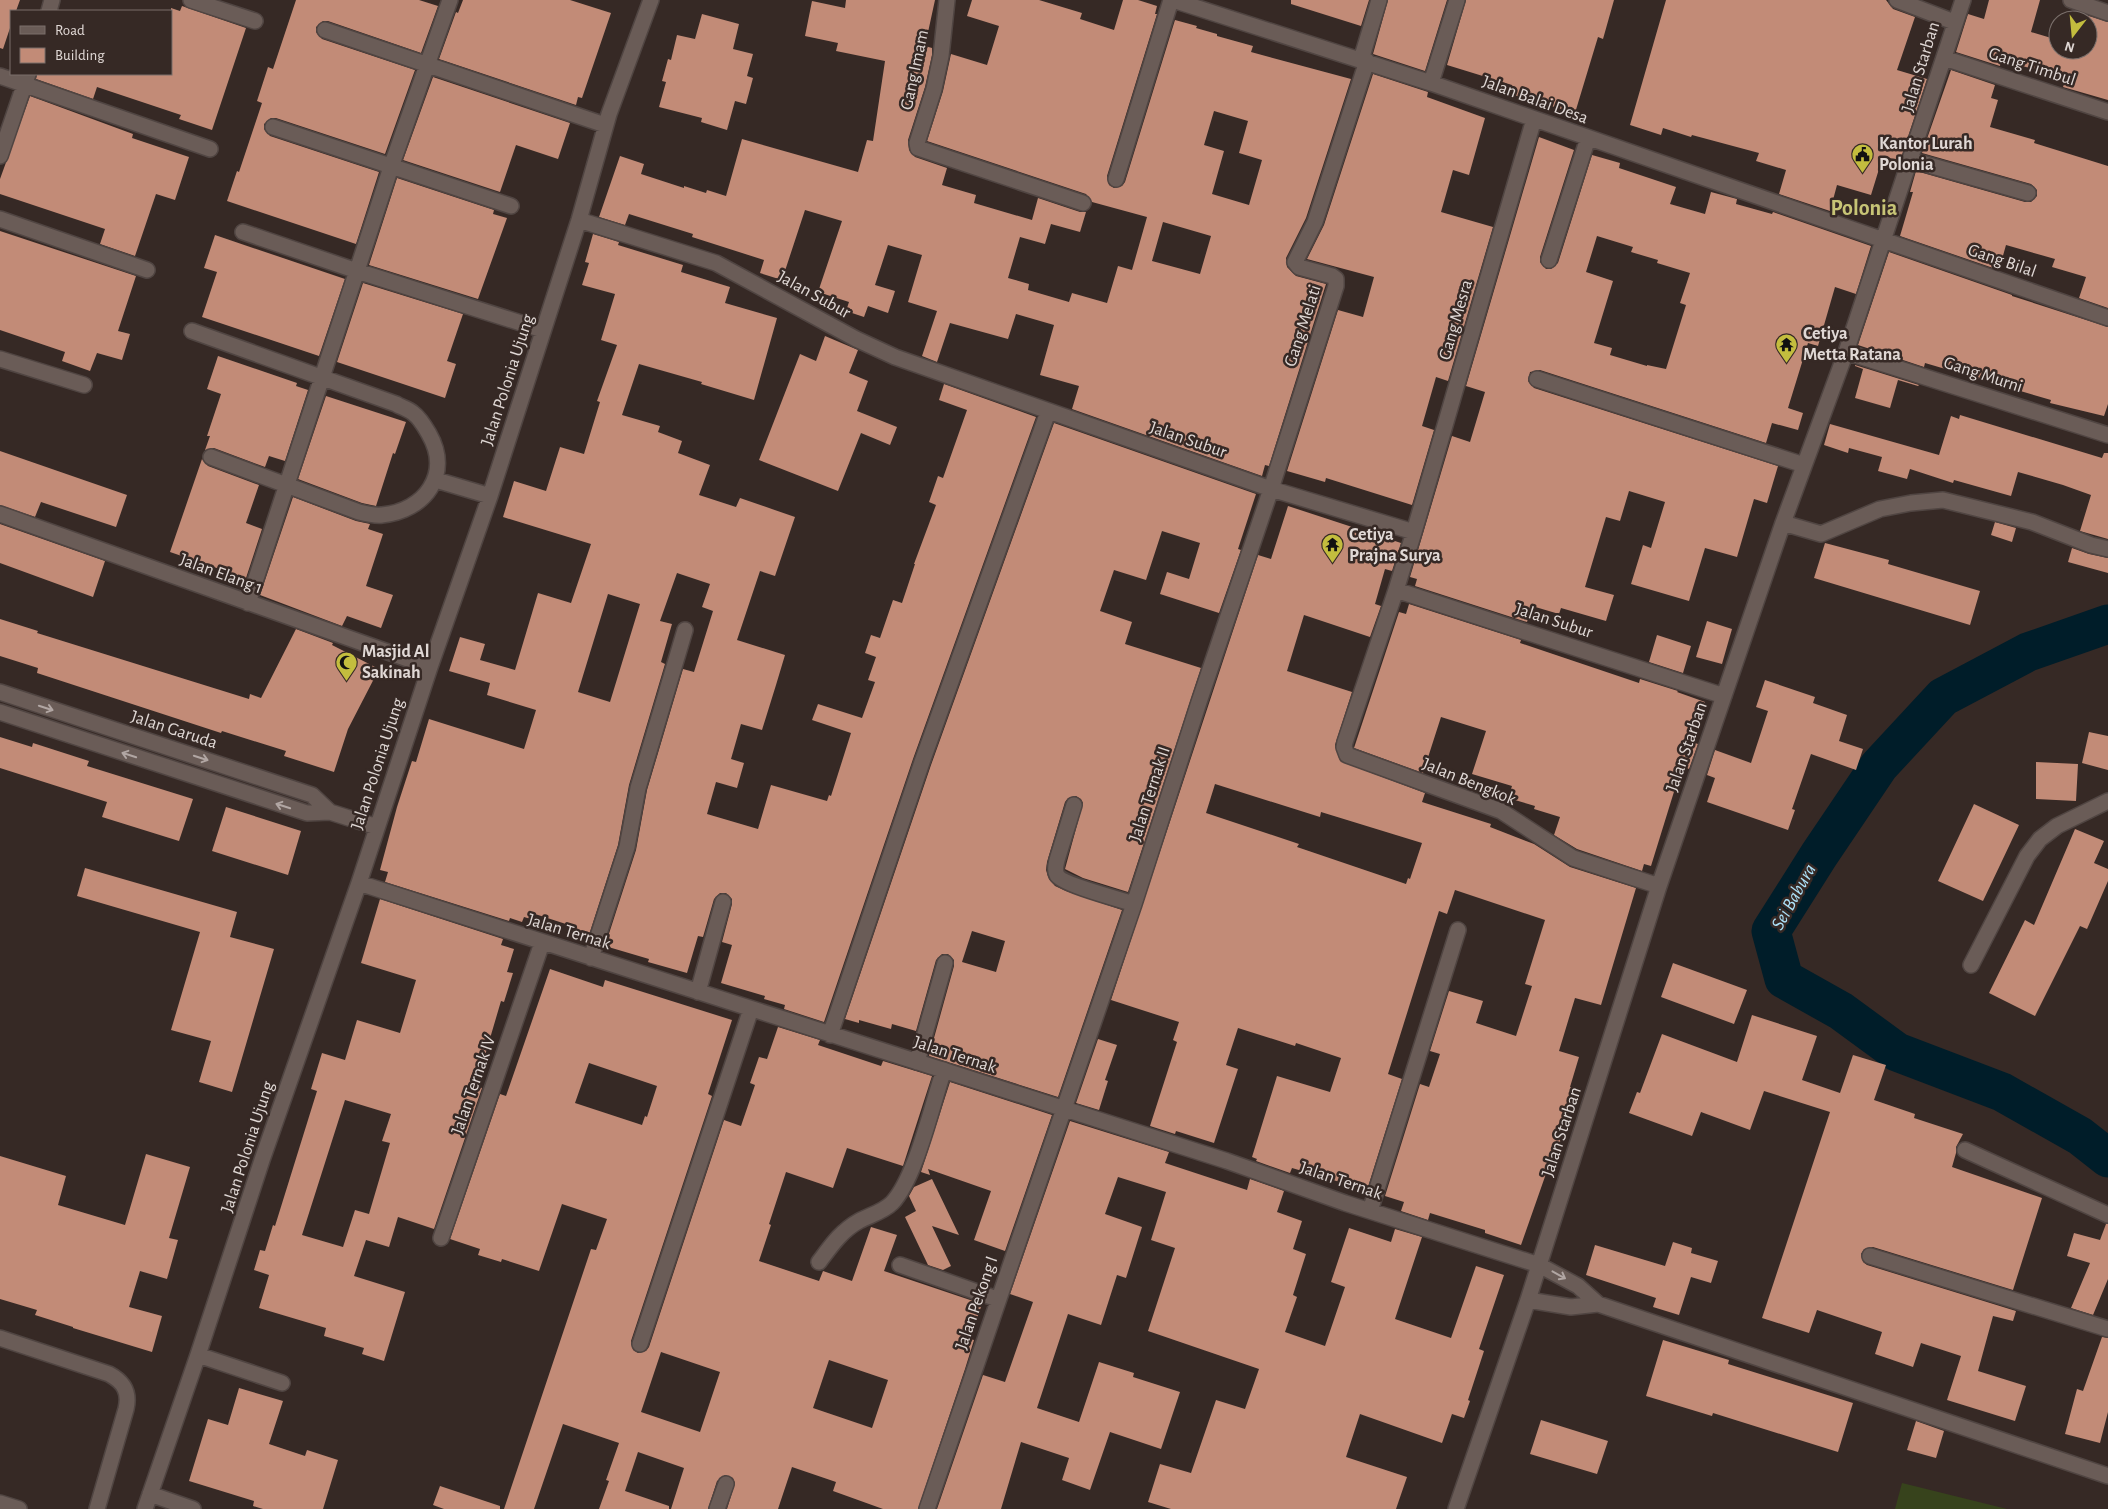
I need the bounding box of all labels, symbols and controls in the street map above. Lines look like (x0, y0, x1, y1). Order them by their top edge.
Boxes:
legend (10, 10, 172, 75)
north arrow (2048, 10, 2098, 60)
street label: Jalan Starban (1899, 20, 1943, 114)
text: Road (55, 23, 85, 38)
street label: Gang Imam (898, 28, 932, 112)
text: N (2063, 38, 2076, 55)
street label: Gang Timbul (1986, 44, 2078, 90)
text: Building (55, 48, 105, 63)
street label: Jalan Balai Desa (1480, 72, 1590, 128)
place label: Kantor Lurah Polonia (1879, 135, 1973, 174)
public building icon: Kantor Lurah Polonia (1851, 142, 1875, 173)
district label: Polonia (1831, 197, 1898, 219)
street label: Gang Bilal (1965, 241, 2039, 281)
street label: Jalan Subur (775, 268, 854, 322)
street label: Gang Mesra (1436, 278, 1476, 362)
street label: Gang Melati (1281, 283, 1325, 369)
street label: Jalan Polonia Ujung (478, 312, 538, 448)
place label: Cetiya Metta Ratana (1803, 325, 1901, 364)
temple icon: Cetiya Metta Ratana (1775, 332, 1799, 363)
street label: Gang Murni (1941, 354, 2025, 396)
street label: Jalan Subur (1147, 418, 1229, 462)
place label: Cetiya Prajna Surya (1349, 526, 1441, 565)
temple icon: Cetiya Prajna Surya (1321, 533, 1345, 564)
street label: Jalan Elang 1 (177, 551, 265, 597)
street label: Jalan Subur (1513, 600, 1595, 642)
place label: Masjid Al Sakinah (362, 643, 429, 682)
mosque icon: Masjid Al Sakinah (334, 650, 358, 681)
street label: Jalan Polonia Ujung (348, 696, 408, 832)
street label: Jalan Starban (1663, 700, 1711, 794)
one-way arrow (38, 703, 54, 713)
street label: Jalan Garuda (129, 708, 219, 752)
street label: Jalan Ternak II (1126, 744, 1174, 844)
one-way arrow (121, 749, 137, 759)
one-way arrow (192, 754, 208, 764)
street label: Jalan Bengkok (1420, 755, 1519, 809)
one-way arrow (275, 800, 291, 810)
water label: Sei Babura (1768, 861, 1820, 933)
street label: Jalan Ternak (525, 911, 613, 953)
street label: Jalan Ternak IV (449, 1032, 500, 1137)
street label: Jalan Ternak (911, 1033, 999, 1077)
street label: Jalan Polonia Ujung (218, 1079, 278, 1215)
street label: Jalan Starban (1539, 1085, 1585, 1179)
street label: Jalan Ternak (1297, 1159, 1385, 1204)
street label: Jalan Pekong I (953, 1254, 1001, 1352)
one-way arrow (1551, 1271, 1565, 1281)

